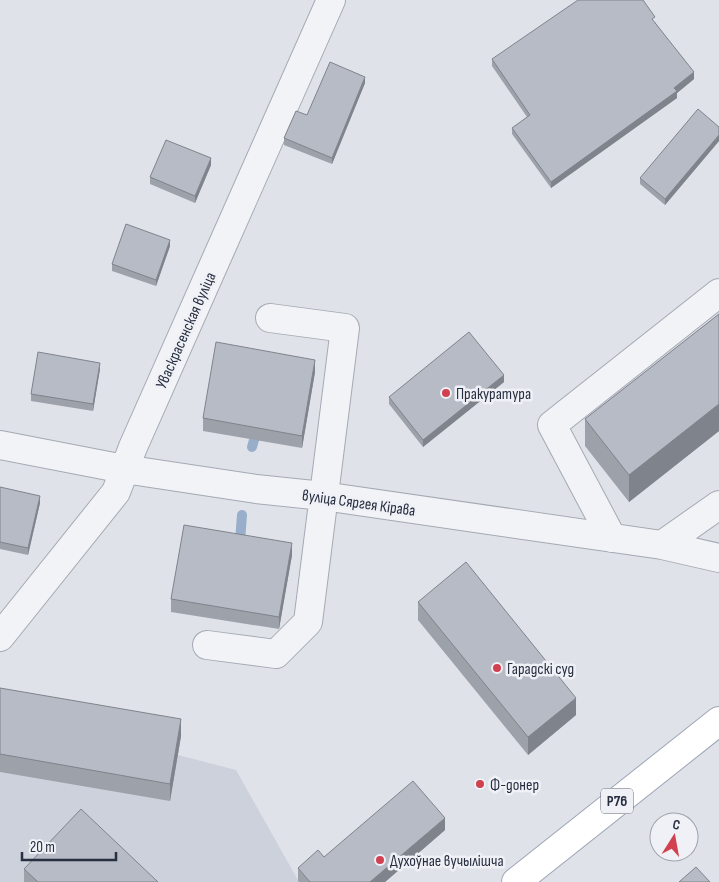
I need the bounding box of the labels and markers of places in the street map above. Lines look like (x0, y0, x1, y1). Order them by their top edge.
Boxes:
place label: Пракуратура (456, 385, 531, 404)
marker: Пракуратура (440, 387, 452, 399)
place label: Гарадскі суд (507, 660, 574, 679)
marker: Гарадскі суд (491, 662, 503, 674)
place label: Ф-донер (490, 776, 539, 795)
marker: Ф-донер (474, 778, 486, 790)
place label: Духоўнае вучылішча (390, 852, 504, 871)
marker: Духоўнае вучылішча (374, 854, 386, 866)

